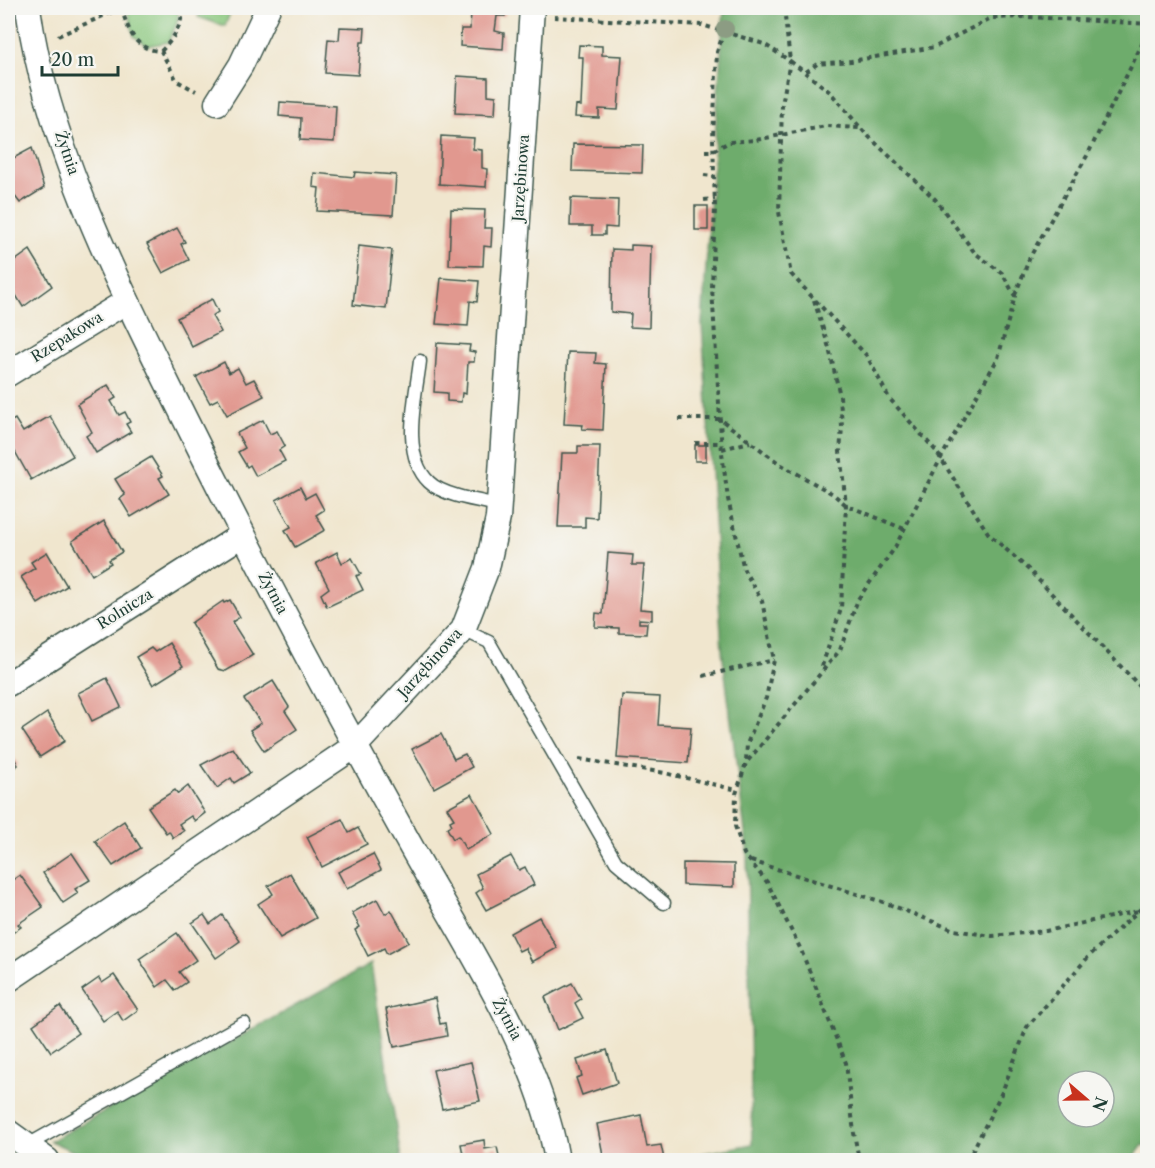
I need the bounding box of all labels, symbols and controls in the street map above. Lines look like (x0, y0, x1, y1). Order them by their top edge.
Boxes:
scale bar (42, 39, 118, 77)
text: 20 m (51, 49, 95, 71)
street label: Żytnia (51, 128, 84, 177)
street label: Jarzębinowa (508, 134, 533, 224)
street label: Rzepakowa (27, 307, 106, 366)
street label: Żytnia (254, 568, 292, 617)
street label: Rolnicza (93, 584, 156, 633)
street label: Jarzębinowa (392, 624, 466, 703)
street label: Żytnia (488, 994, 526, 1043)
north arrow (1056, 1069, 1116, 1129)
text: N (1088, 1094, 1112, 1114)

